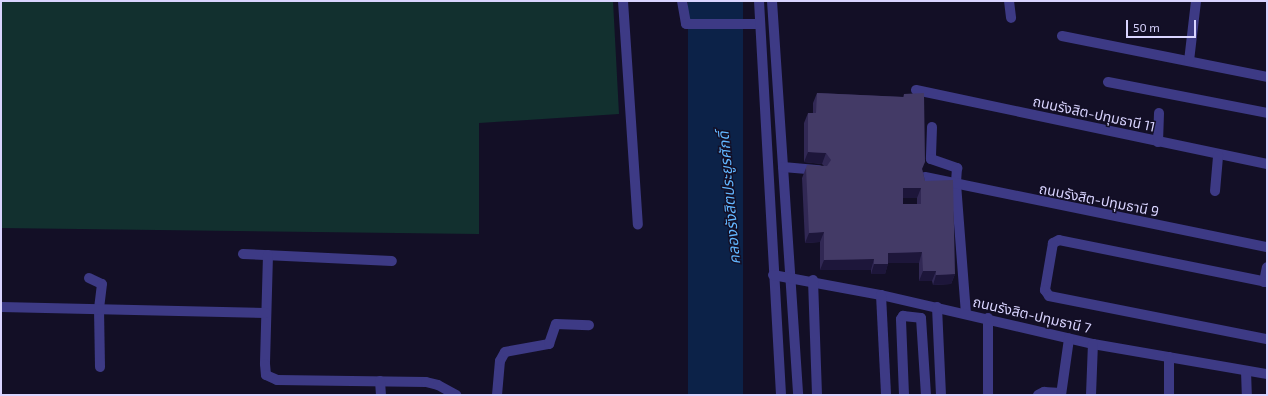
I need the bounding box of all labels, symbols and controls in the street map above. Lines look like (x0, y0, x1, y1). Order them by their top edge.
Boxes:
scale bar (1128, 12, 1198, 38)
text: 50 m (1133, 20, 1160, 34)
street label: ถนนรังสิต-ปทุมธานี 11 (1031, 93, 1157, 135)
water label: คลองรังสิตประยูรศักดิ์ (714, 131, 744, 265)
street label: ถนนรังสิต-ปทุมธานี 9 (1038, 180, 1160, 220)
street label: ถนนรังสิต-ปทุมธานี 7 (971, 293, 1093, 337)

